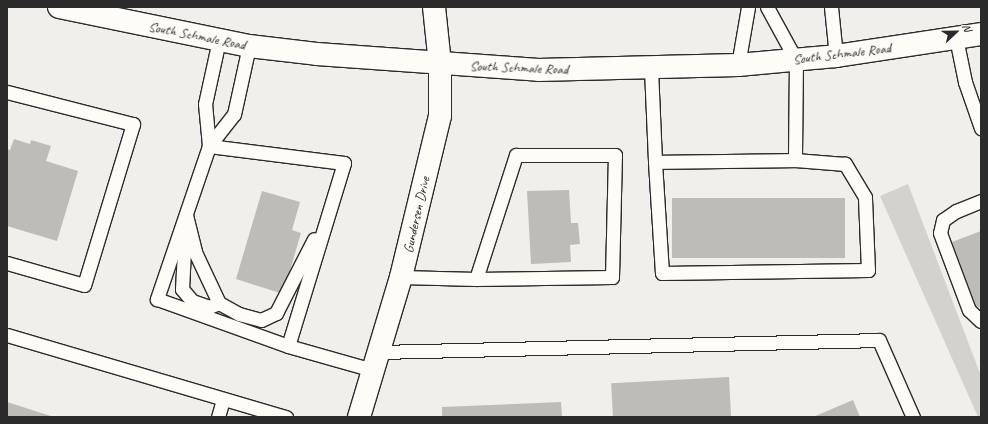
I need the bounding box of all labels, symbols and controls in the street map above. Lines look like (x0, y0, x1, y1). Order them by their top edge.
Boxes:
north arrow (936, 12, 976, 52)
street label: South Schmale Road (148, 19, 246, 53)
text: N (959, 22, 975, 33)
street label: South Schmale Road (793, 40, 891, 68)
street label: South Schmale Road (470, 58, 568, 78)
street label: Gundersen Drive (400, 175, 434, 255)

